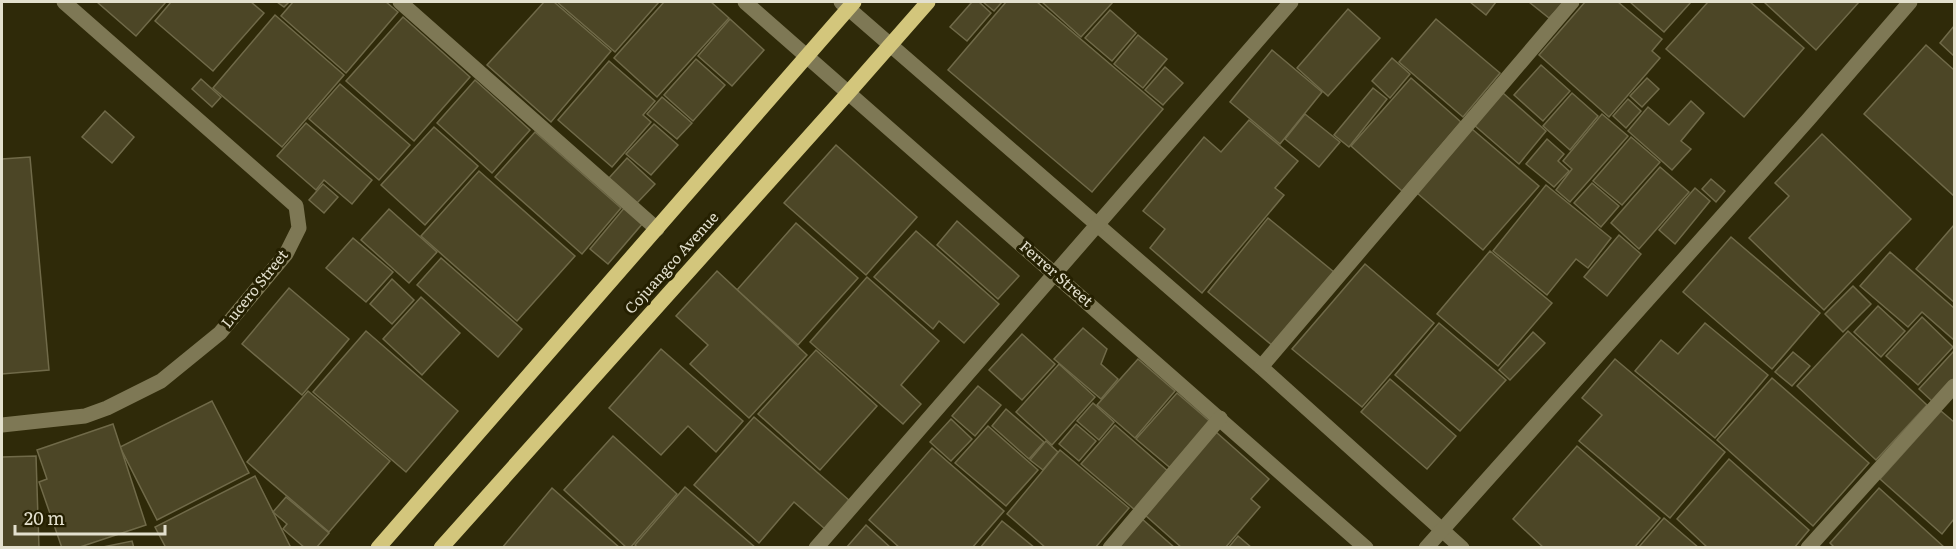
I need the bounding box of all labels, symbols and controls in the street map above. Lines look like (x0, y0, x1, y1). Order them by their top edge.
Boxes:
street label: Cojuangco Avenue (618, 205, 723, 318)
street label: Ferrer Street (1015, 234, 1099, 311)
street label: Lucero Street (215, 244, 293, 332)
scale bar (15, 498, 165, 536)
text: 20 m (24, 504, 65, 531)

